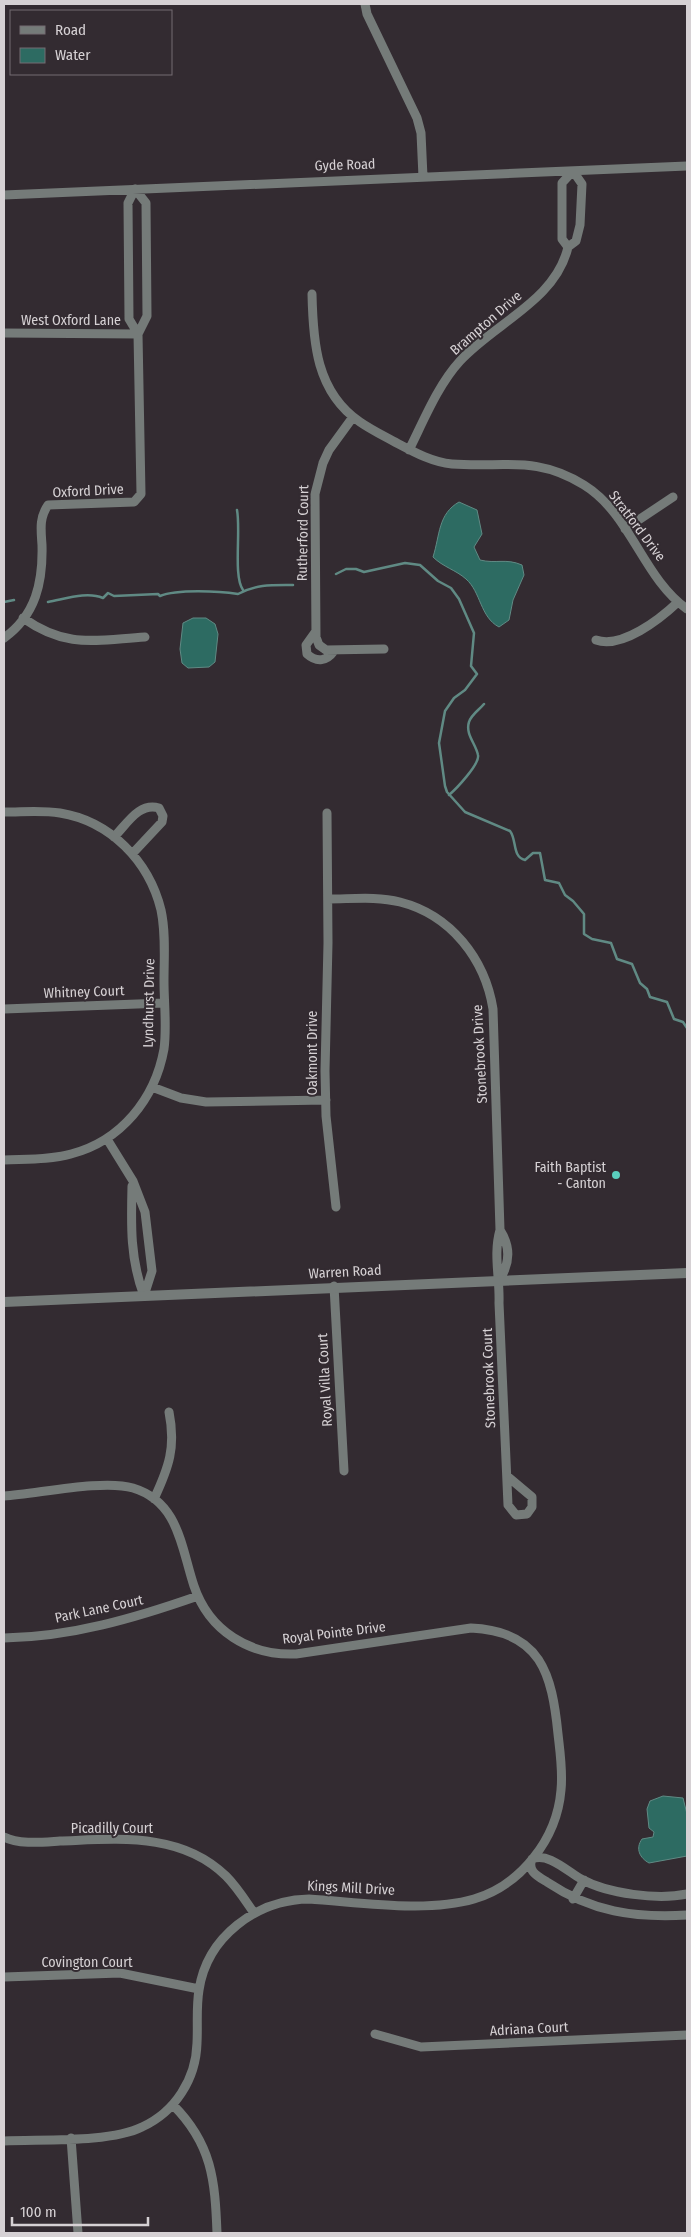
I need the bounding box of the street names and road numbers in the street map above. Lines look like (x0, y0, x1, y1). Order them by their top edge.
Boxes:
street label: Gyde Road (314, 155, 376, 175)
street label: Brampton Drive (447, 287, 525, 359)
street label: West Oxford Lane (21, 312, 121, 329)
street label: Oxford Drive (52, 481, 124, 501)
street label: Rutherford Court (294, 484, 312, 581)
street label: Stratford Drive (605, 487, 669, 565)
street label: Lyndhurst Drive (140, 958, 158, 1048)
street label: Whitney Court (43, 982, 125, 1002)
street label: Stonebrook Drive (469, 1004, 491, 1104)
street label: Oakmont Drive (304, 1010, 321, 1096)
street label: Warren Road (308, 1262, 382, 1282)
street label: Stonebrook Court (479, 1327, 499, 1428)
street label: Royal Villa Court (314, 1332, 336, 1427)
street label: Park Lane Court (53, 1591, 145, 1627)
street label: Royal Pointe Drive (281, 1618, 387, 1648)
street label: Picadilly Court (71, 1820, 154, 1837)
street label: Kings Mill Drive (307, 1877, 395, 1899)
street label: Covington Court (41, 1954, 133, 1971)
street label: Adriana Court (489, 2018, 569, 2040)

